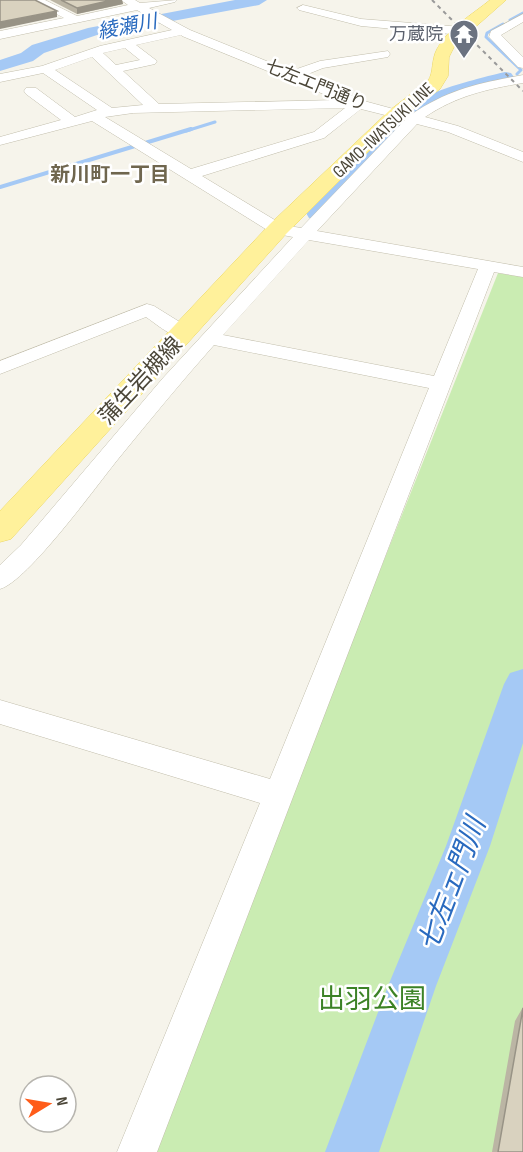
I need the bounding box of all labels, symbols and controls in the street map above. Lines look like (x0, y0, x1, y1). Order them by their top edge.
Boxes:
water label: 綾瀬川 (95, 9, 161, 44)
temple icon: 万蔵院 (448, 18, 480, 60)
place label: 万蔵院 (389, 24, 443, 45)
street label: 七左エ門通り (262, 55, 370, 115)
street label: GAMO-IWATSUKI LINE (329, 78, 438, 182)
district label: 新川町一丁目 (50, 163, 170, 187)
street label: 蒲生岩槻線 (94, 332, 188, 430)
water label: 七左ェ門川 (412, 810, 494, 956)
park label: 出羽公園 (318, 984, 426, 1016)
north arrow (18, 1074, 78, 1134)
text: N (51, 1095, 71, 1107)

